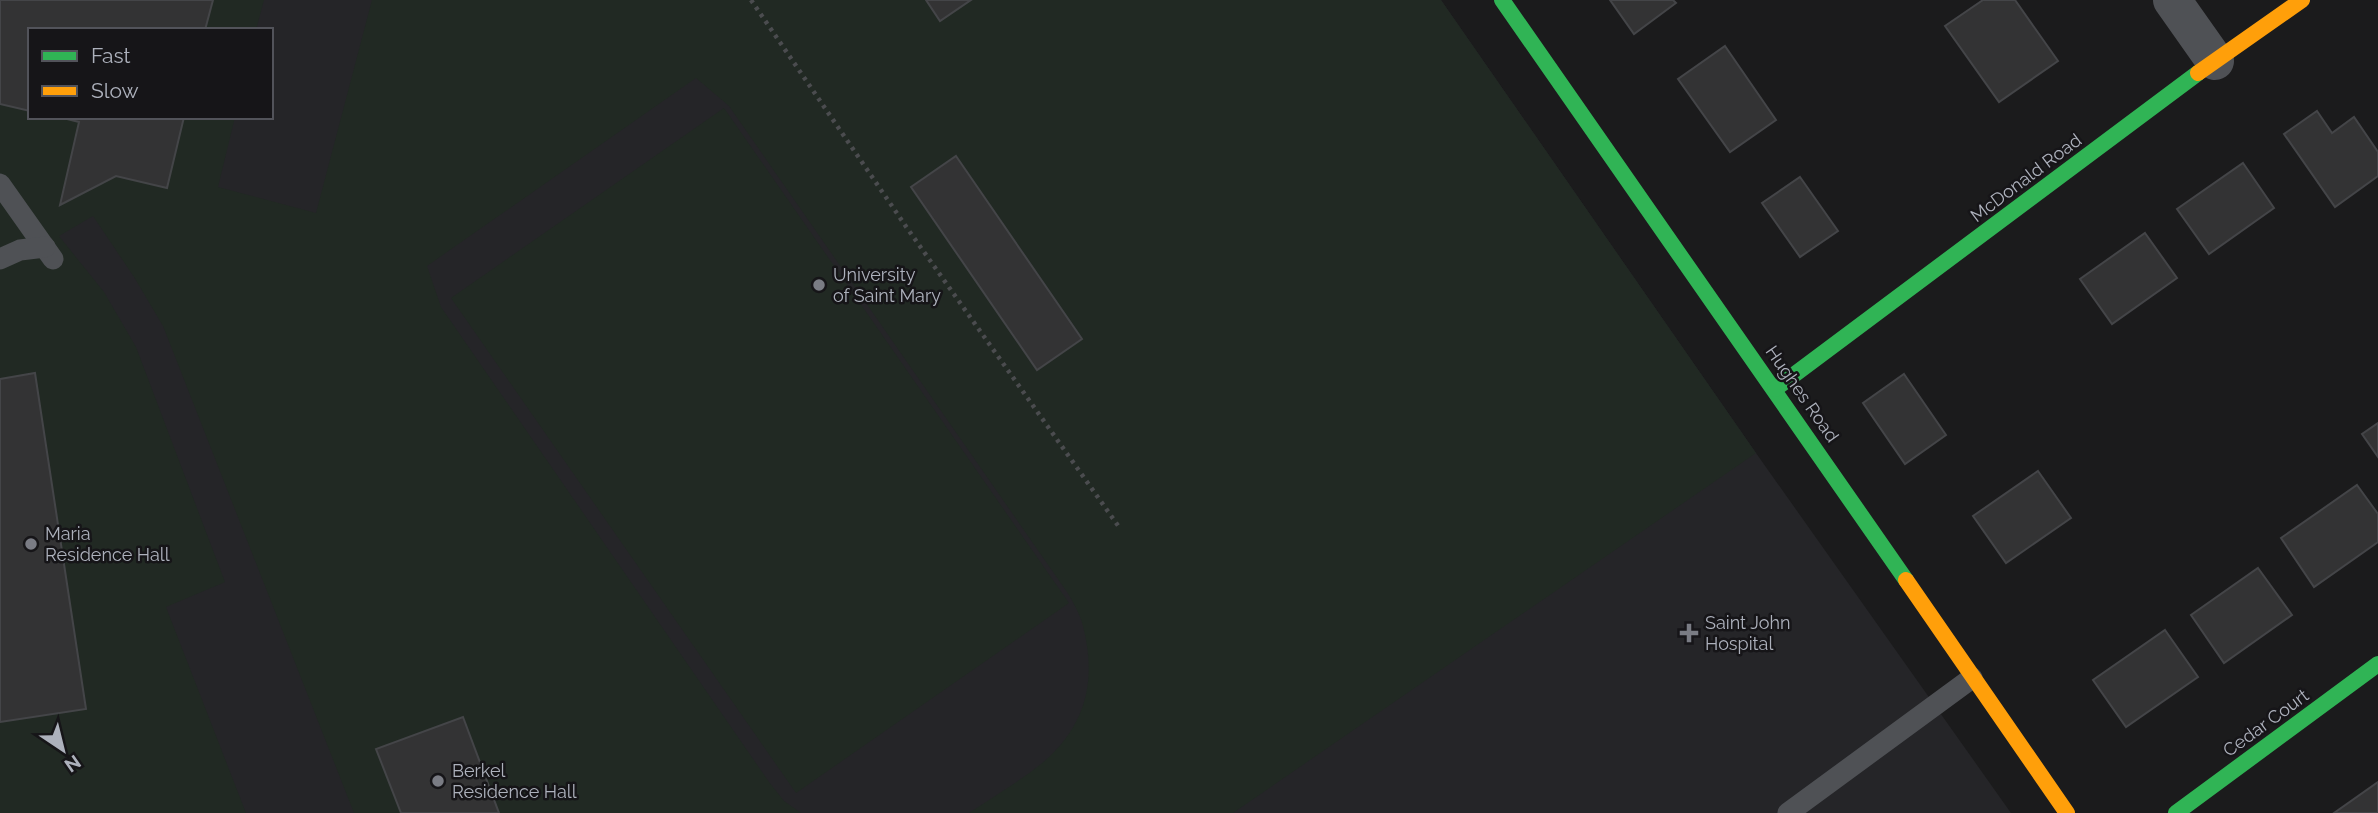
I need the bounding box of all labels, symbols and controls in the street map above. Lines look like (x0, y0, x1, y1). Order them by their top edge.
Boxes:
legend (28, 28, 273, 119)
text: Fast (91, 43, 131, 68)
text: Slow (91, 78, 139, 103)
street label: McDonald Road (1966, 129, 2085, 226)
place label: University of Saint Mary (833, 264, 941, 306)
marker: University of Saint Mary (811, 277, 827, 293)
street label: Hughes Road (1762, 342, 1843, 446)
place label: Maria Residence Hall (45, 523, 170, 565)
marker: Maria Residence Hall (23, 536, 39, 552)
place label: Saint John Hospital (1705, 612, 1790, 654)
marker: Saint John Hospital (1679, 623, 1699, 643)
street label: Cedar Court (2219, 685, 2313, 761)
north arrow (28, 715, 98, 785)
text: N (61, 751, 85, 777)
place label: Berkel Residence Hall (452, 760, 577, 802)
marker: Berkel Residence Hall (430, 773, 446, 789)

